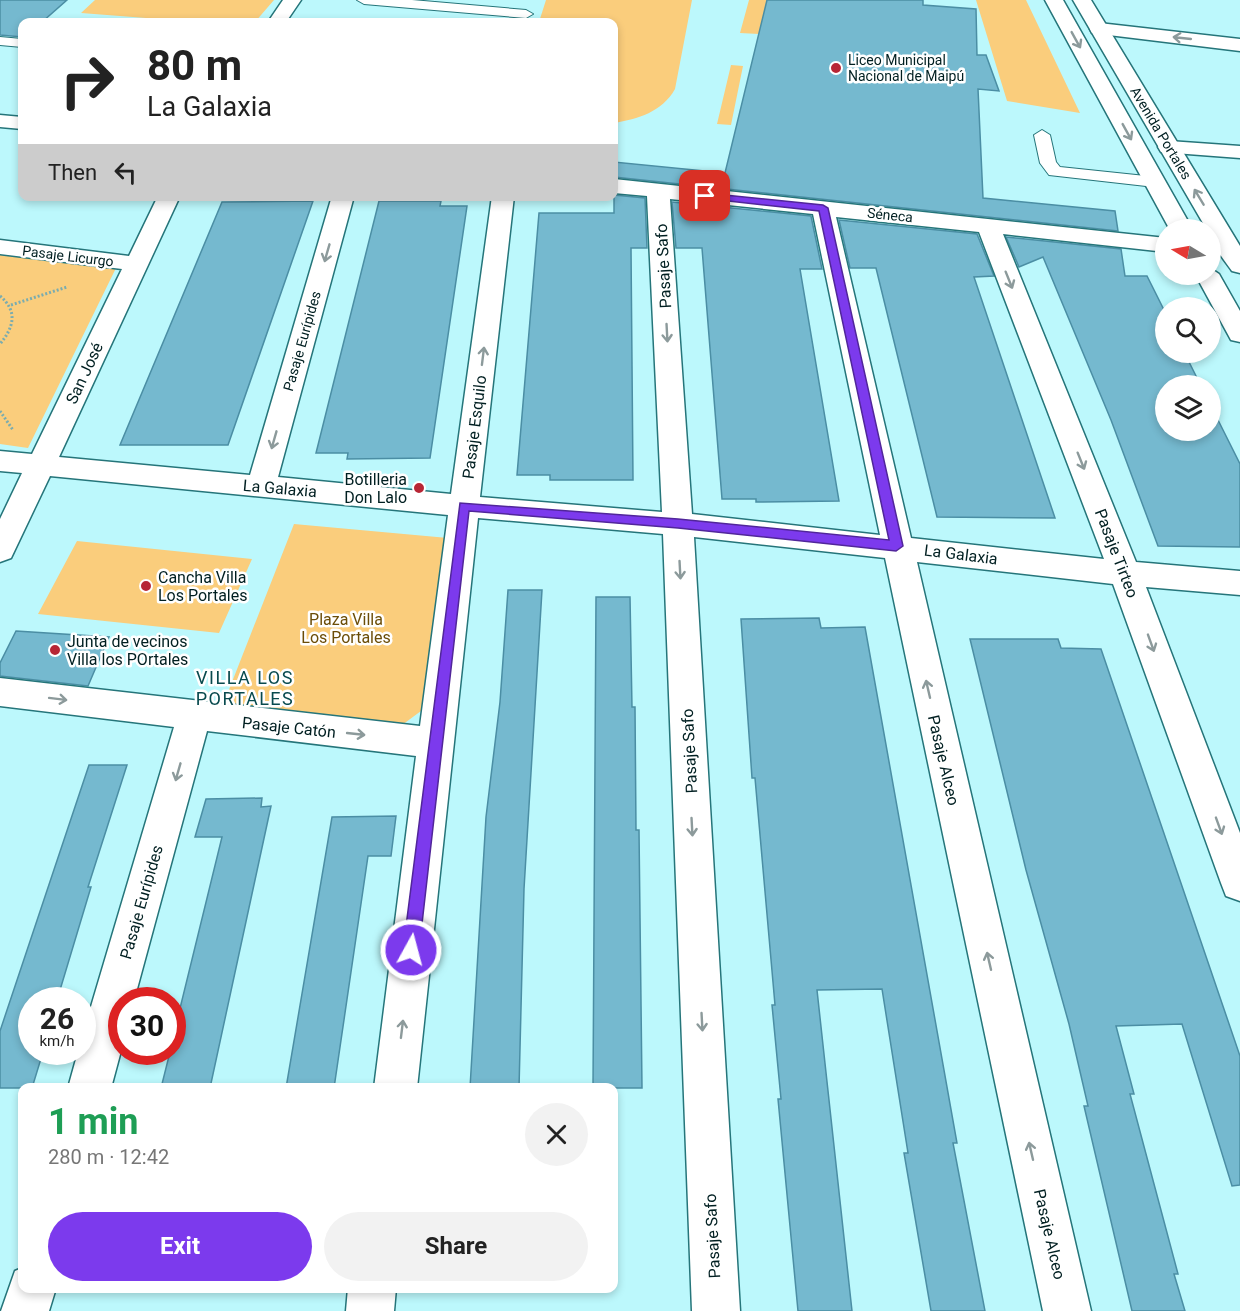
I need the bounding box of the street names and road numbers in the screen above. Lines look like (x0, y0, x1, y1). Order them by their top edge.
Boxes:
street label: Avenida Portales (1127, 84, 1195, 182)
street label: Séneca (866, 205, 914, 225)
street label: Pasaje Safo (652, 223, 675, 309)
street label: Pasaje Licurgo (21, 242, 115, 270)
street label: Pasaje Eurípides (280, 289, 324, 393)
street label: San José (62, 339, 107, 407)
street label: Pasaje Esquilo (459, 374, 490, 480)
street label: La Galaxia (242, 476, 318, 501)
street label: Pasaje Tirteo (1091, 506, 1142, 600)
street label: La Galaxia (923, 541, 999, 568)
street label: Pasaje Safo (678, 708, 701, 794)
street label: Pasaje Catón (241, 713, 337, 742)
street label: Pasaje Alceo (924, 713, 963, 807)
street label: Pasaje Eurípides (116, 843, 167, 961)
street label: Pasaje Alceo (1030, 1187, 1069, 1281)
street label: Pasaje Safo (701, 1193, 724, 1279)

